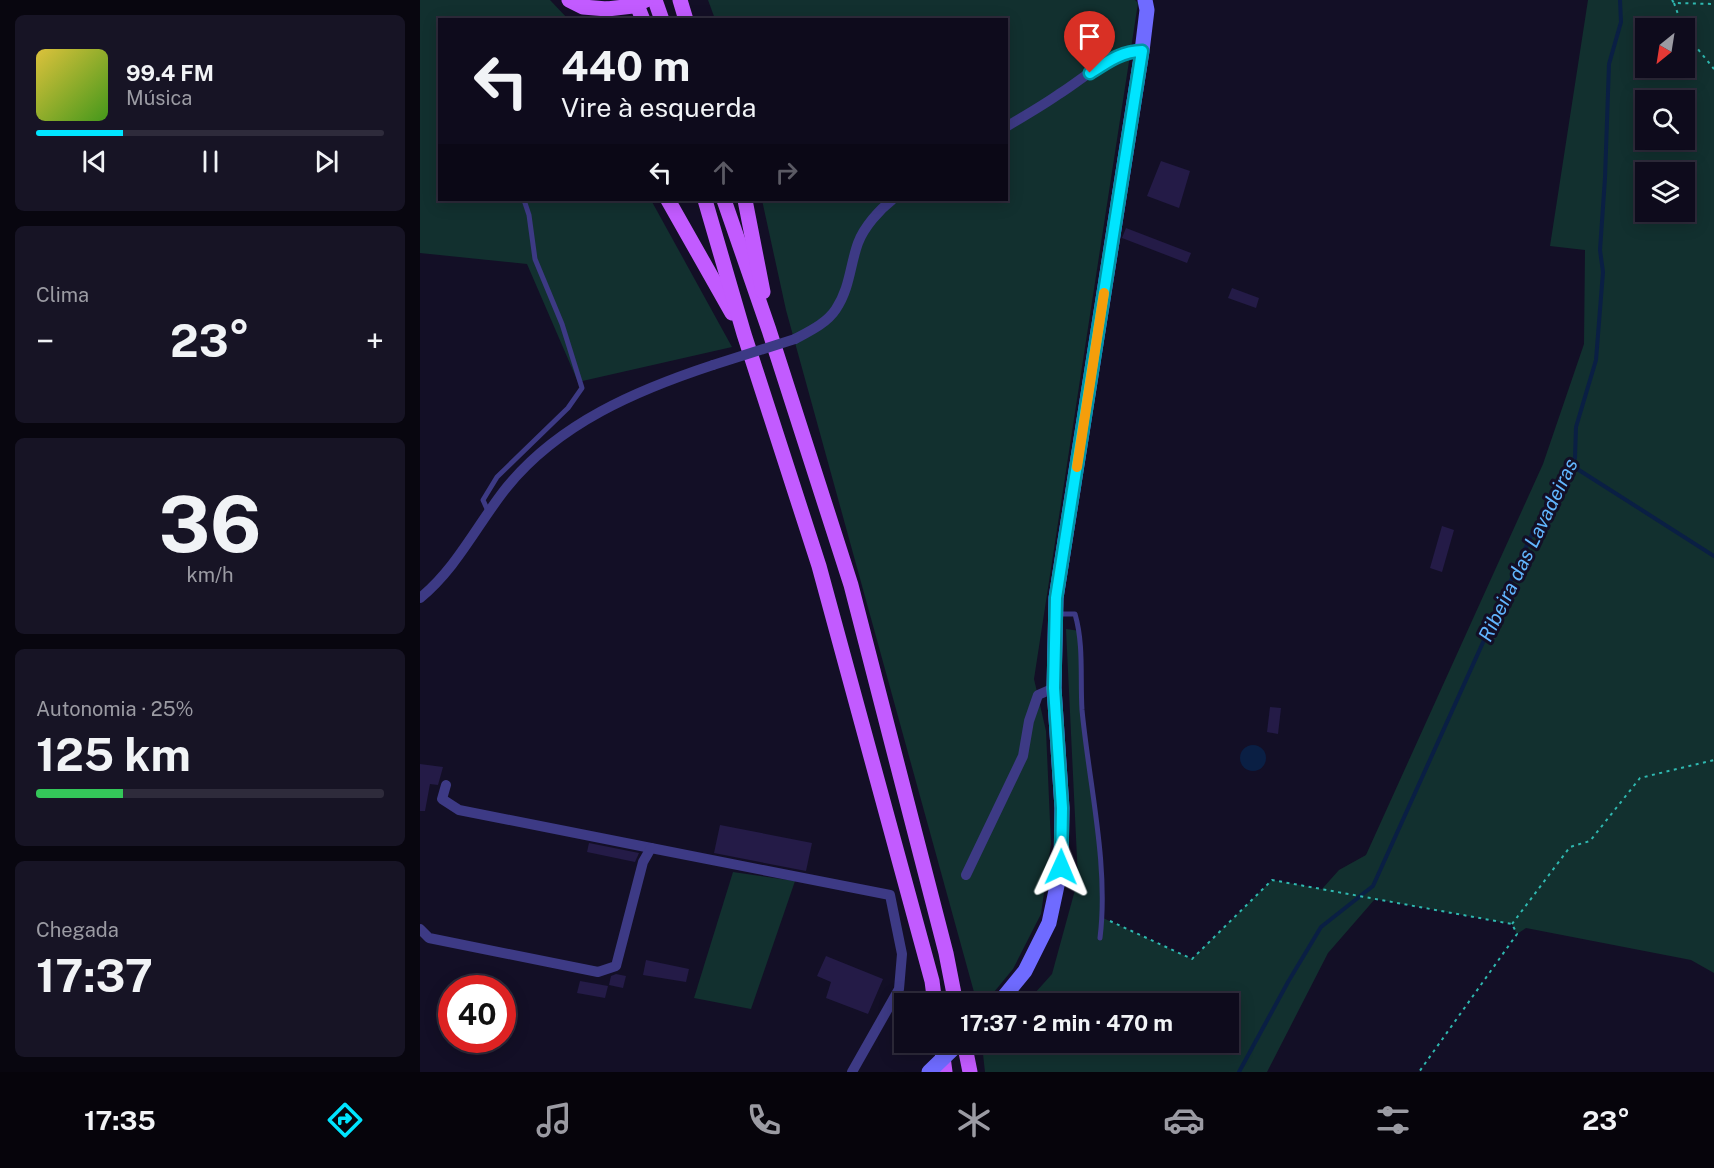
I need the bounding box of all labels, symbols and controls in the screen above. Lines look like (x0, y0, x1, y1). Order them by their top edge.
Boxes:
pin (1064, 11, 1115, 73)
north arrow (1635, 18, 1695, 78)
map controls (1635, 18, 1695, 222)
icon: arrive (1073, 20, 1106, 53)
text: 440 m (561, 41, 690, 90)
icon: left (462, 42, 540, 120)
text: 99.4 FM (126, 60, 214, 86)
text: Música (126, 86, 192, 110)
button: search (1635, 90, 1695, 150)
text: Vire à esquerda (561, 91, 756, 123)
icon: previous (78, 145, 111, 178)
icon: pause (194, 145, 227, 178)
icon: next (310, 145, 343, 178)
icon: left (644, 156, 677, 189)
icon: ahead (707, 156, 740, 189)
icon: right (770, 156, 803, 189)
button: layers (1635, 162, 1695, 222)
text: Clima (36, 283, 89, 307)
text: 23° (170, 314, 250, 367)
text: − (36, 322, 54, 360)
text: + (366, 322, 384, 360)
water label: Ribeira das Lavadeiras (1473, 454, 1583, 645)
text: 36 (158, 478, 262, 570)
text: km/h (186, 563, 234, 587)
text: Autonomia · 25% (36, 697, 194, 721)
text: 125 km (36, 728, 191, 781)
position arrow (1029, 835, 1093, 899)
text: Chegada (36, 918, 119, 942)
text: 17:37 (36, 949, 153, 1002)
speed limit sign: 40 (438, 975, 516, 1053)
text: 17:37 · 2 min · 470 m (960, 1010, 1173, 1036)
icon: directions (324, 1099, 366, 1141)
icon: music (533, 1099, 575, 1141)
icon: phone (743, 1099, 785, 1141)
icon: climate (953, 1099, 995, 1141)
icon: car (1163, 1099, 1205, 1141)
icon: filters (1372, 1099, 1414, 1141)
text: 17:35 (84, 1104, 156, 1136)
text: 23° (1582, 1104, 1630, 1136)

